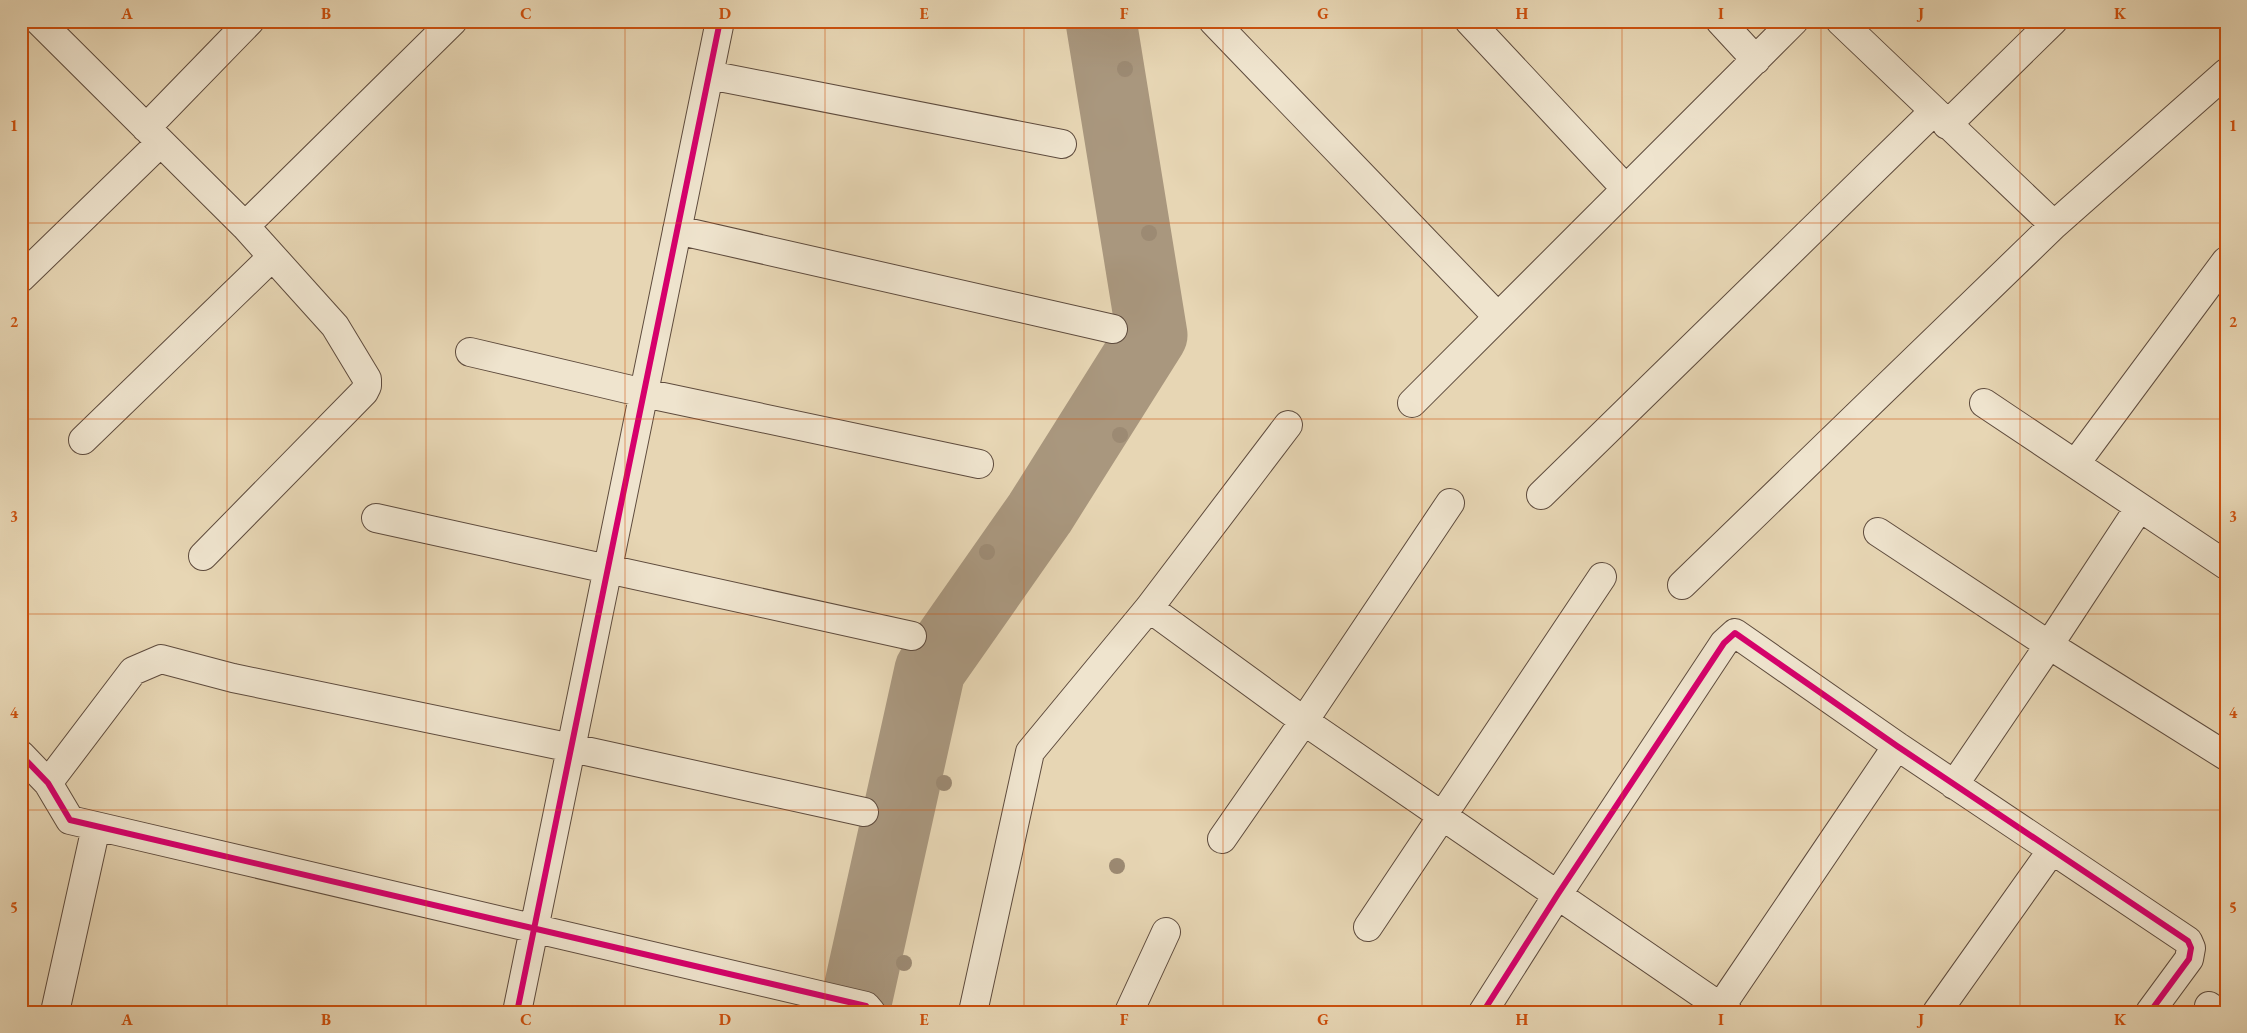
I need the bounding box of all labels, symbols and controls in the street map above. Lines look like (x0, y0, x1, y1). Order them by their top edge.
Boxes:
text: A (120, 3, 133, 24)
text: B (321, 3, 331, 24)
text: C (520, 3, 532, 24)
text: D (719, 3, 731, 24)
text: E (919, 3, 929, 24)
text: F (1120, 3, 1129, 24)
text: G (1317, 3, 1329, 24)
text: H (1516, 3, 1529, 24)
text: I (1718, 3, 1724, 24)
text: J (1916, 3, 1924, 24)
text: K (2114, 3, 2127, 24)
text: 1 (10, 115, 18, 136)
text: 1 (2229, 115, 2237, 136)
text: 2 (10, 311, 19, 332)
text: 2 (2229, 311, 2238, 332)
text: 3 (10, 506, 18, 527)
text: 3 (2229, 506, 2237, 527)
text: 4 (10, 702, 19, 723)
text: 4 (2229, 702, 2238, 723)
text: 5 (10, 897, 18, 918)
text: 5 (2229, 897, 2237, 918)
text: A (120, 1009, 133, 1030)
text: B (321, 1009, 331, 1030)
text: C (520, 1009, 532, 1030)
text: D (719, 1009, 731, 1030)
text: E (919, 1009, 929, 1030)
text: F (1120, 1009, 1129, 1030)
text: G (1317, 1009, 1329, 1030)
text: H (1516, 1009, 1529, 1030)
text: I (1718, 1009, 1724, 1030)
text: J (1916, 1009, 1924, 1030)
text: K (2114, 1009, 2127, 1030)

